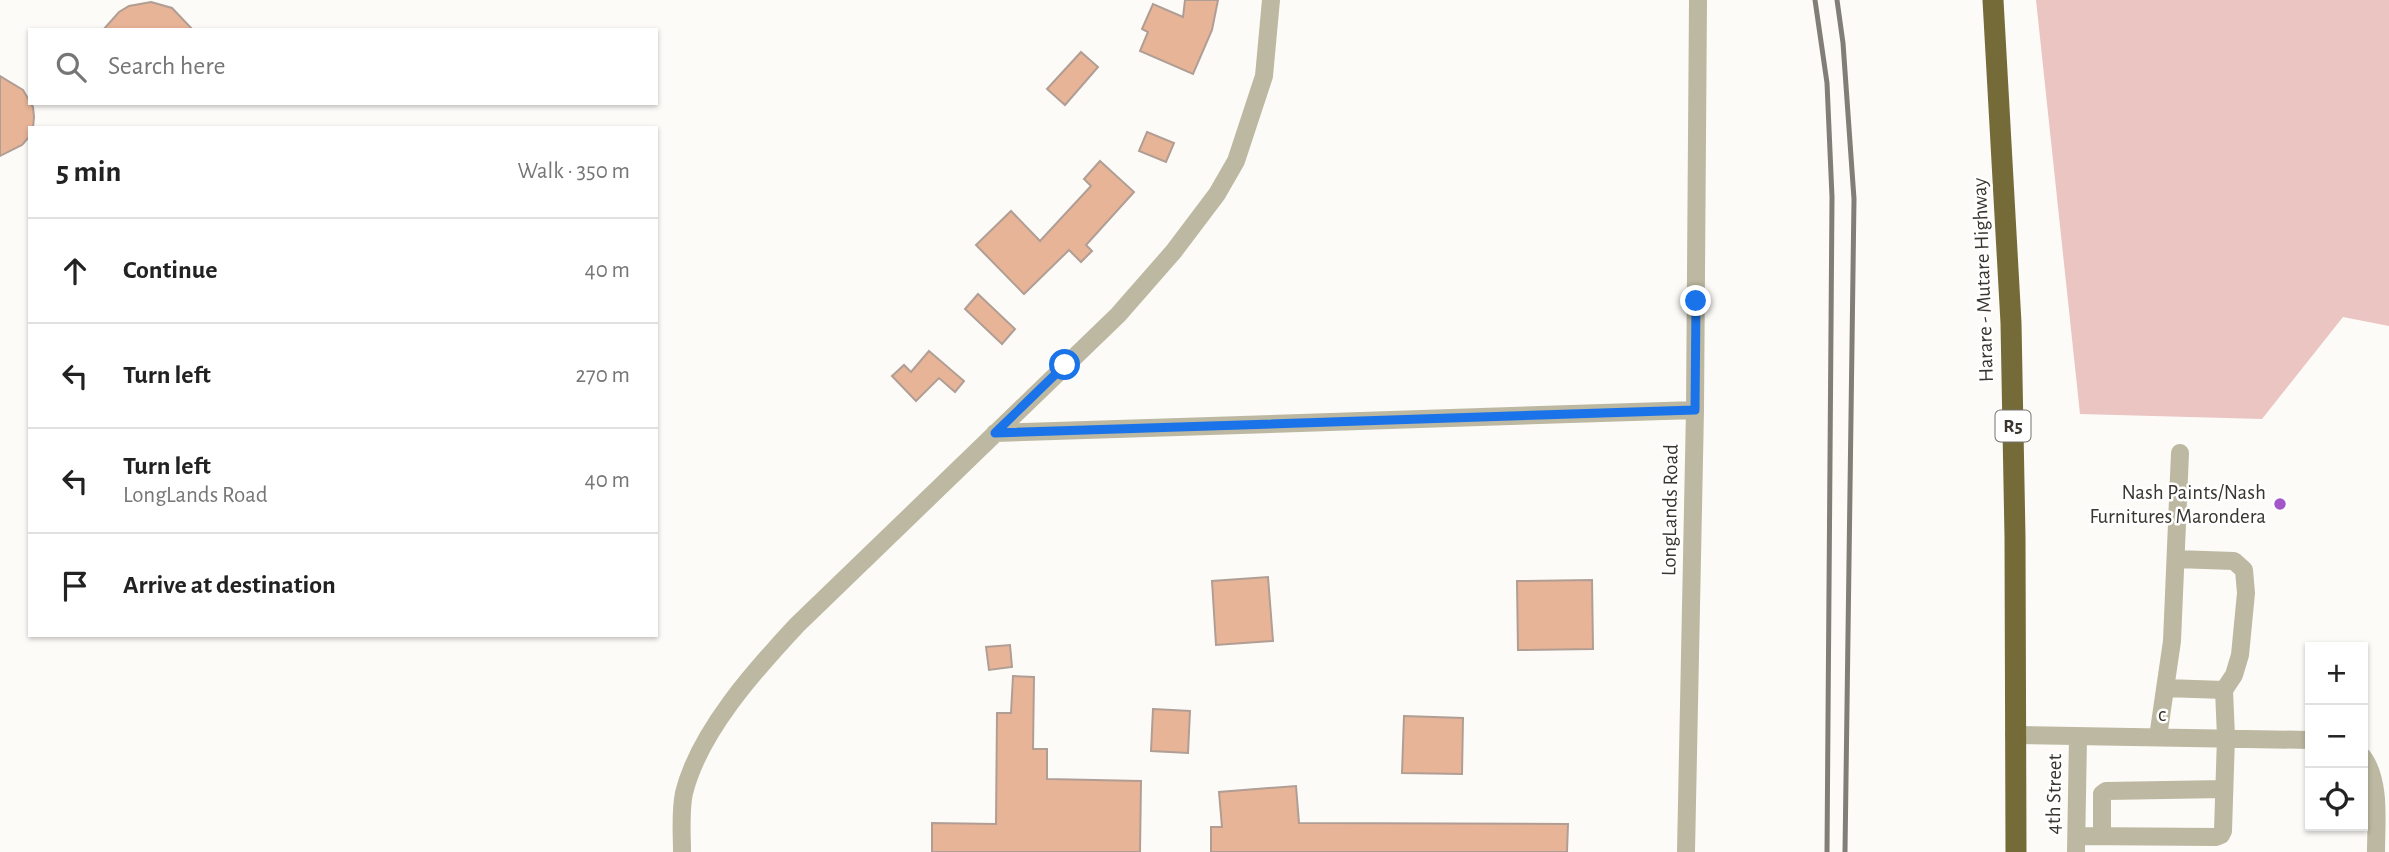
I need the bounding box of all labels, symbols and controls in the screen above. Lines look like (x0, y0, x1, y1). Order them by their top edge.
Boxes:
search box (28, 28, 658, 105)
icon: search (52, 48, 90, 86)
text: Search here (108, 53, 226, 79)
text: 5 min (56, 157, 121, 187)
text: Walk · 350 m (518, 160, 630, 183)
street label: Harare - Mutare Highway (1969, 177, 1997, 383)
icon: ahead (56, 252, 94, 290)
text: Continue (123, 257, 218, 283)
text: 40 m (585, 259, 630, 282)
route end (1680, 285, 1711, 316)
route start (1049, 349, 1080, 380)
icon: left (56, 357, 94, 395)
text: Turn left (123, 362, 211, 388)
text: 270 m (576, 364, 630, 387)
road number: R5 (1996, 410, 2030, 442)
street label: LongLands Road (1658, 444, 1682, 576)
text: Turn left (123, 453, 211, 479)
icon: left (56, 462, 94, 500)
text: 40 m (585, 469, 630, 492)
place label: Nash Paints/Nash Furnitures Marondera (2089, 482, 2266, 527)
text: LongLands Road (123, 484, 268, 507)
marker: Nash Paints/Nash Furnitures Marondera (2272, 496, 2288, 512)
icon: arrive (56, 567, 94, 605)
text: Arrive at destination (123, 572, 336, 598)
map controls (2305, 642, 2368, 831)
button: + (2305, 642, 2368, 705)
street label: c (2158, 704, 2166, 725)
button: − (2305, 705, 2368, 768)
street label: 4th Street (2043, 753, 2065, 834)
button: locate (2305, 768, 2368, 831)

